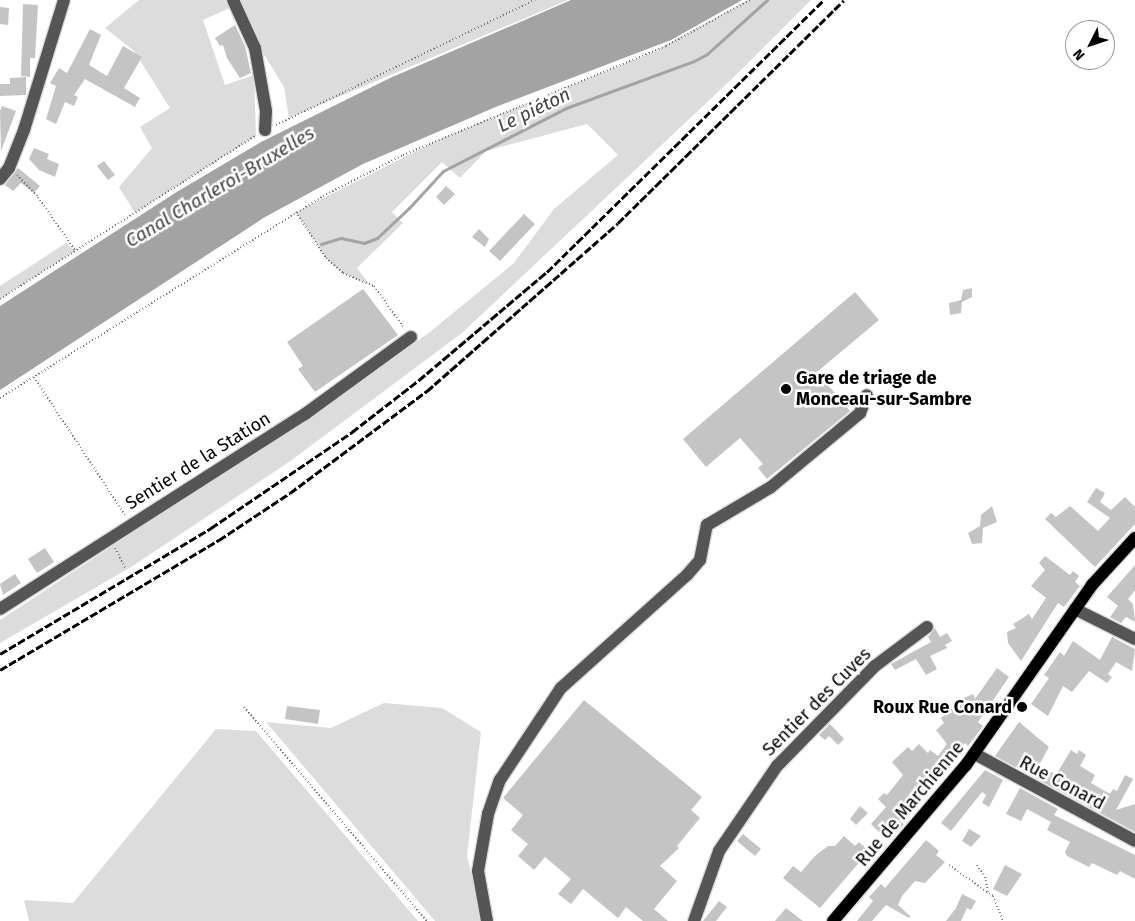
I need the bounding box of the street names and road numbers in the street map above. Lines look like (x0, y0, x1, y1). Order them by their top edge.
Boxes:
street label: Sentier de la Station (121, 408, 275, 514)
street label: Sentier des Cuves (758, 643, 876, 761)
street label: Rue de Marchienne (851, 737, 969, 871)
street label: Rue Conard (1016, 751, 1108, 815)

